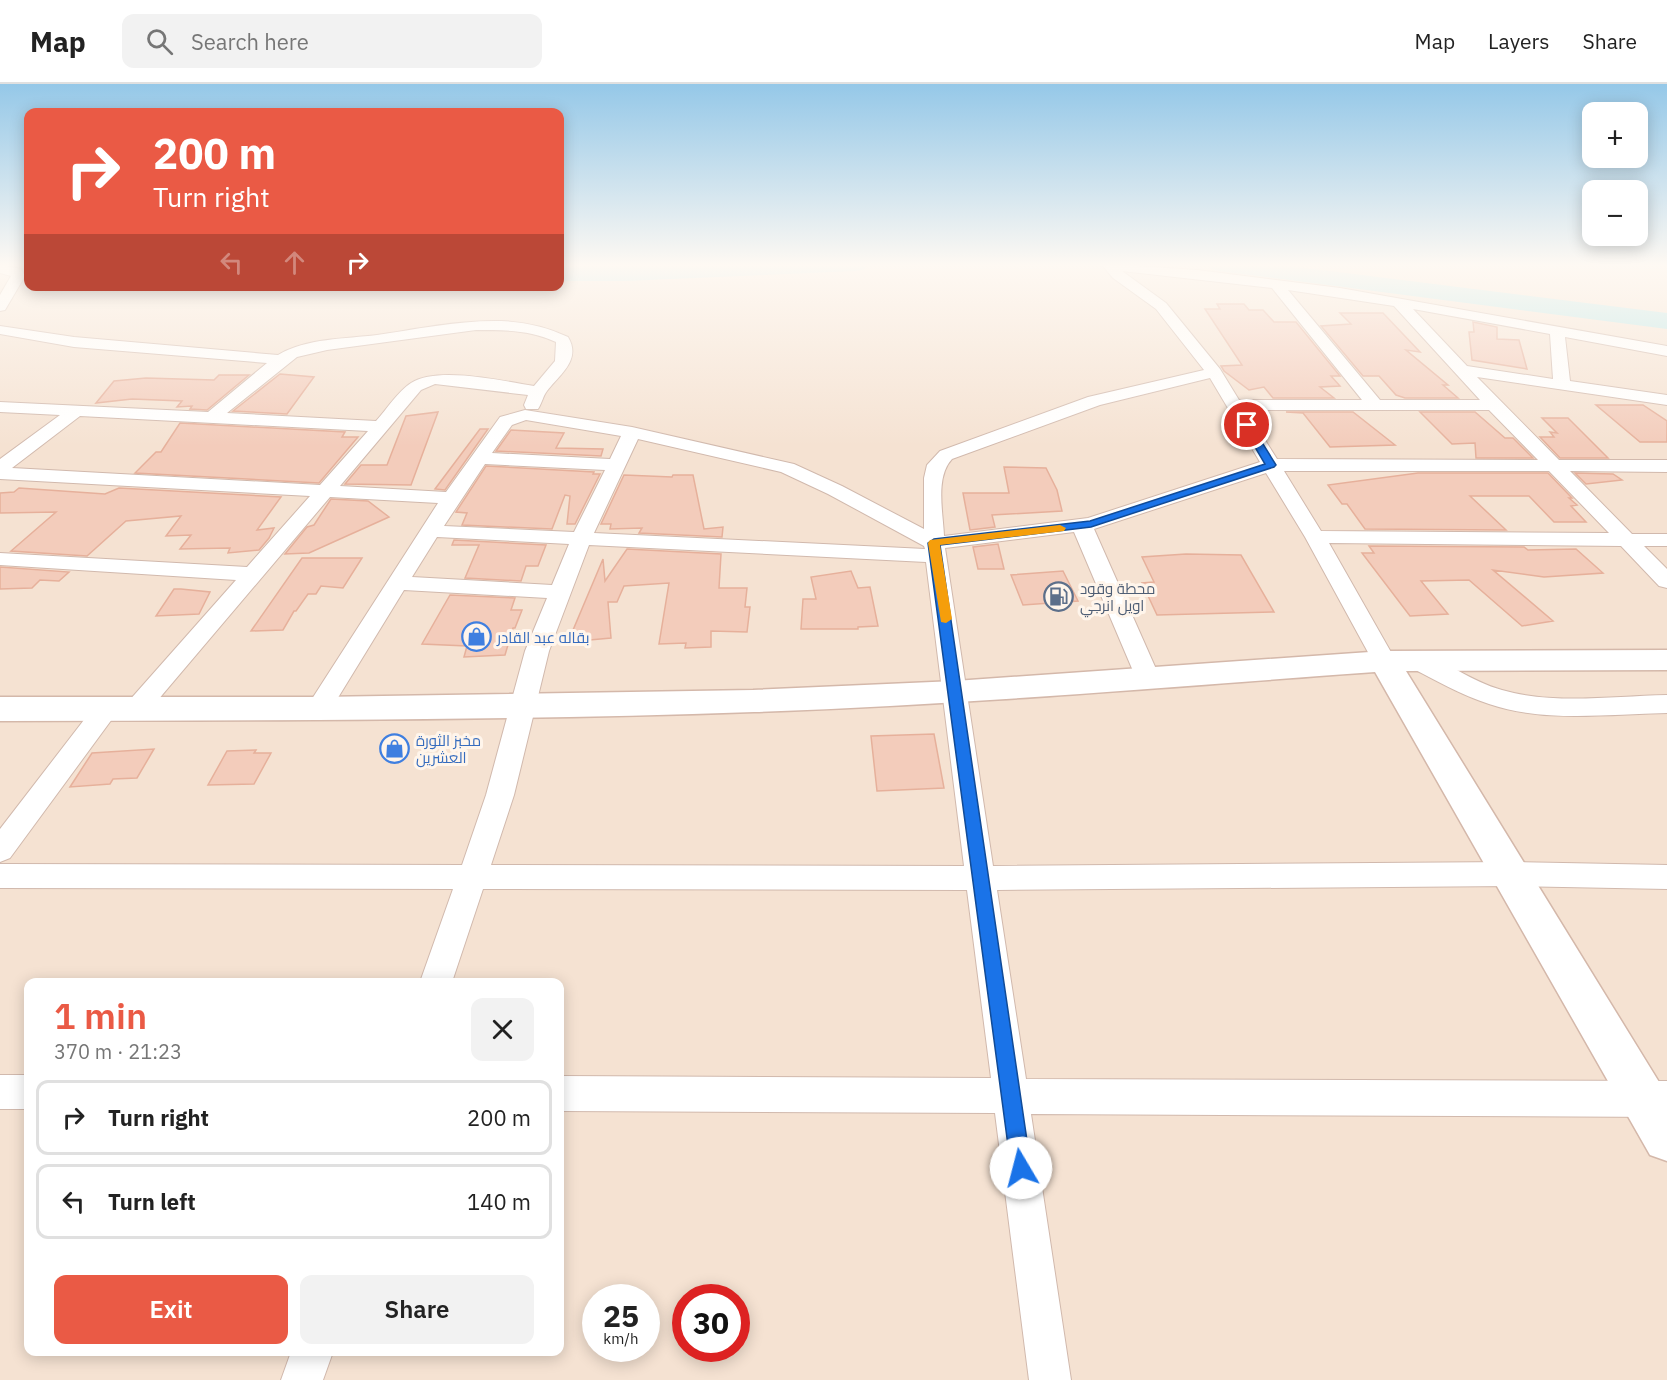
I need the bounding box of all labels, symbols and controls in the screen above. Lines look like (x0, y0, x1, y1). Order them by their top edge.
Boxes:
search box (122, 14, 542, 68)
text: Map (30, 23, 86, 60)
icon: search (143, 25, 176, 58)
text: Search here (191, 27, 309, 56)
text: Map (1415, 27, 1455, 55)
text: Layers (1488, 27, 1550, 55)
text: Share (1583, 27, 1637, 55)
map controls (1582, 102, 1648, 246)
button: + (1582, 102, 1648, 168)
text: 200 m (153, 126, 276, 181)
icon: right (54, 132, 132, 210)
text: Turn right (153, 179, 270, 214)
button: − (1582, 180, 1648, 246)
icon: left (215, 246, 248, 279)
icon: ahead (278, 246, 311, 279)
icon: right (341, 246, 374, 279)
pin (1221, 399, 1272, 450)
icon: arrive (1230, 408, 1263, 441)
place label: محطة وقود اويل انرجي (1080, 579, 1155, 618)
fuel station icon: محطة وقود اويل انرجي (1043, 581, 1075, 613)
shop icon: بقاله عبد القادر (460, 621, 492, 653)
place label: بقاله عبد القادر (496, 628, 590, 647)
place label: مخبز الثورة العشرين (416, 731, 481, 768)
shop icon: مخبز الثورة العشرين (379, 733, 411, 765)
text: 1 min (54, 992, 147, 1039)
button: close (471, 998, 534, 1061)
text: 370 m · 21:23 (54, 1038, 182, 1065)
icon: right (57, 1101, 90, 1134)
text: Turn right (108, 1103, 209, 1132)
text: 200 m (467, 1103, 531, 1132)
position arrow (989, 1136, 1053, 1200)
icon: left (57, 1185, 90, 1218)
text: Turn left (108, 1187, 196, 1216)
text: 140 m (467, 1187, 531, 1216)
button: Exit (54, 1275, 288, 1344)
button: Share (300, 1275, 534, 1344)
speed limit sign: 30 (672, 1284, 750, 1362)
text: 25 (603, 1296, 639, 1335)
text: km/h (603, 1329, 639, 1348)

